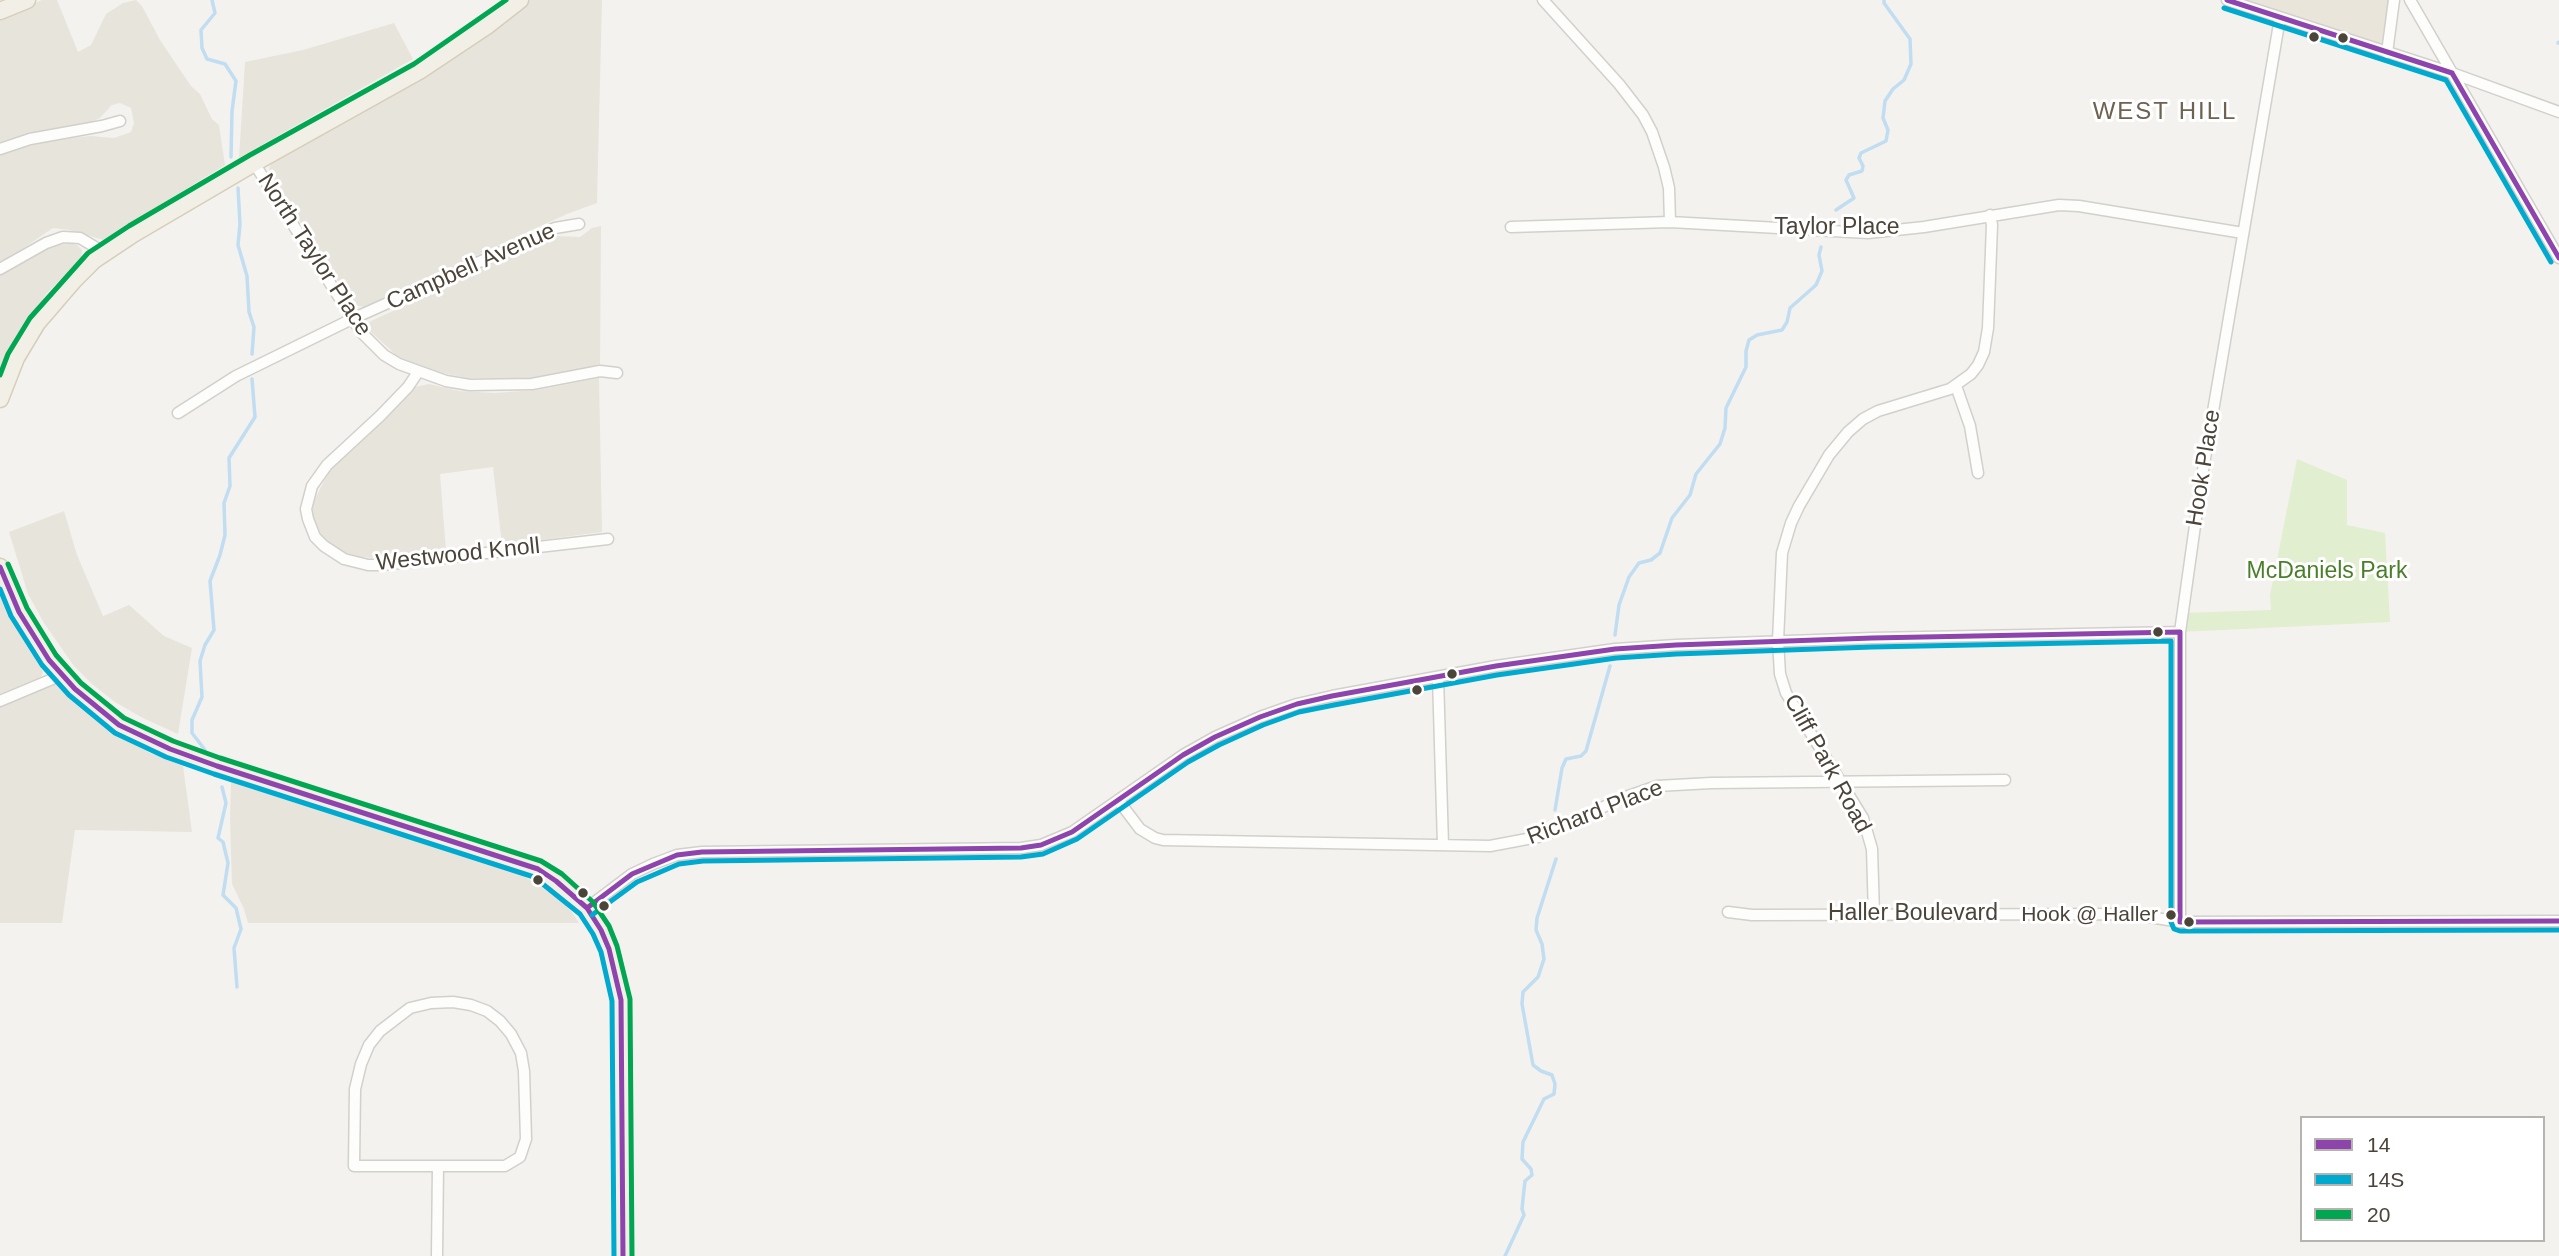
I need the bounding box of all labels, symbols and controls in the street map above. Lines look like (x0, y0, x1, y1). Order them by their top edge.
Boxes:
unlabelled marker (2307, 30, 2321, 44)
unlabelled marker (2336, 31, 2350, 45)
district label: WEST HILL (2094, 98, 2236, 126)
street label: North Taylor Place (251, 169, 377, 341)
street label: Taylor Place (1774, 214, 1900, 242)
street label: Campbell Avenue (383, 218, 559, 316)
street label: Hook Place (2181, 408, 2227, 528)
street label: Westwood Knoll (375, 533, 541, 577)
park label: McDaniels Park (2246, 558, 2408, 586)
unlabelled marker (2151, 625, 2165, 639)
unlabelled marker (1445, 667, 1459, 681)
unlabelled marker (1410, 683, 1424, 697)
street label: Cliff Park Road (1778, 690, 1876, 838)
street label: Richard Place (1523, 774, 1667, 852)
unlabelled marker (531, 873, 545, 887)
unlabelled marker (576, 886, 590, 900)
unlabelled marker (597, 899, 611, 913)
street label: Haller Boulevard (1828, 900, 1998, 928)
place label: Hook @ Haller (2021, 902, 2158, 928)
marker: Hook @ Haller (2164, 908, 2178, 922)
unlabelled marker (2182, 915, 2196, 929)
legend (2300, 1116, 2545, 1242)
text: 14 (2367, 1133, 2390, 1156)
text: 14S (2367, 1168, 2404, 1191)
text: 20 (2367, 1203, 2390, 1226)

